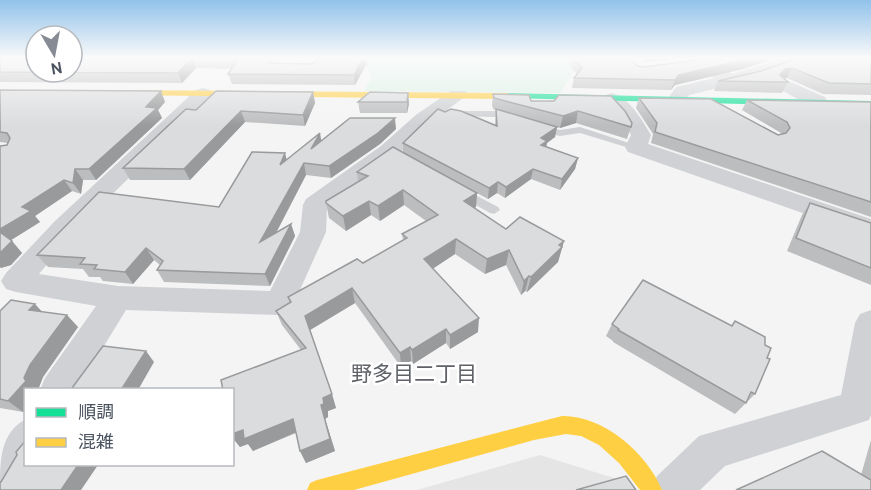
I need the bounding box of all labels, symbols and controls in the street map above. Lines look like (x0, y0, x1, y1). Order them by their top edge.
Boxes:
north arrow (24, 24, 84, 84)
text: N (49, 56, 64, 78)
district label: 野多目二丁目 (351, 362, 477, 389)
legend (24, 388, 234, 466)
text: 順調 (78, 402, 114, 425)
text: 混雑 (78, 432, 114, 455)

